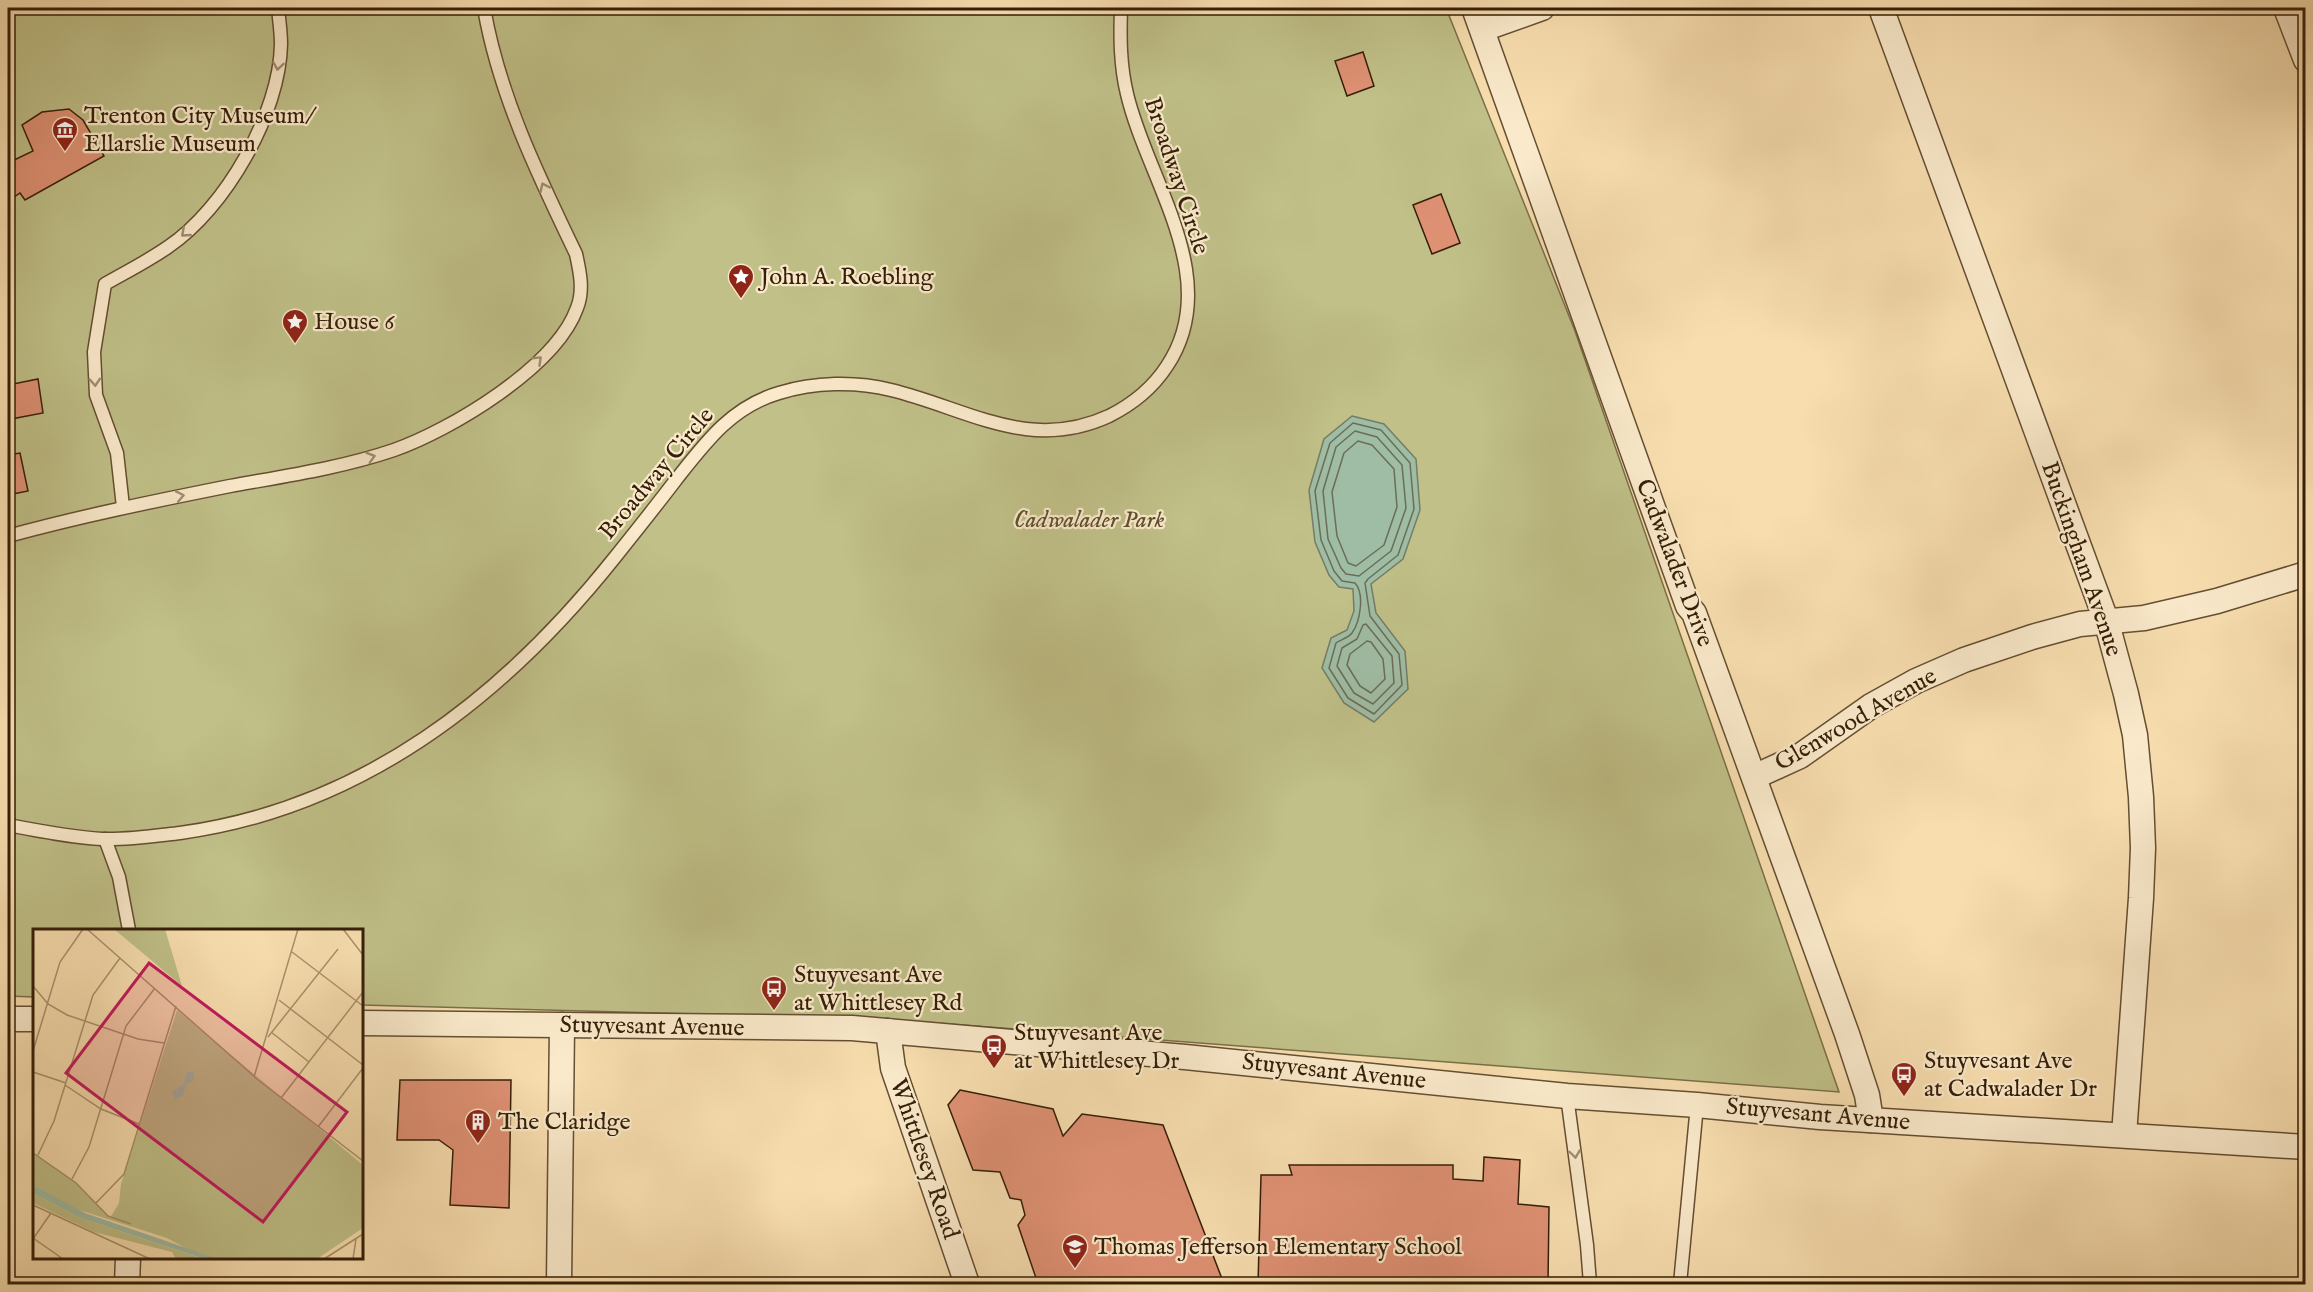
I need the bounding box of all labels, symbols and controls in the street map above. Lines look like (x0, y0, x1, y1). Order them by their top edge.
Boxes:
one-way arrow (272, 60, 285, 70)
street label: Broadway Circle (1136, 93, 1216, 259)
place label: Trenton City Museum/ Ellarslie Museum (84, 101, 317, 160)
museum icon: Trenton City Museum/ Ellarslie Museum (50, 115, 80, 153)
one-way arrow (540, 182, 552, 193)
one-way arrow (181, 226, 192, 237)
place icon: John A. Roebling (726, 262, 756, 300)
place label: John A. Roebling (757, 262, 934, 293)
place icon: House 6 (280, 307, 310, 345)
place label: House 6 (314, 307, 395, 338)
one-way arrow (532, 356, 542, 367)
one-way arrow (88, 378, 101, 387)
street label: Broadway Circle (593, 401, 721, 547)
one-way arrow (365, 451, 376, 464)
street label: Buckingham Avenue (2033, 458, 2129, 660)
street label: Cadwalader Drive (1628, 475, 1720, 651)
one-way arrow (175, 490, 185, 503)
park label: Cadwalader Park (1014, 505, 1165, 536)
street label: Glenwood Avenue (1769, 661, 1943, 779)
inset map (33, 929, 363, 1259)
place label: Stuyvesant Ave at Whittlesey Rd (794, 960, 962, 1019)
bus stop icon: Stuyvesant Ave at Whittlesey Rd (759, 974, 789, 1012)
street label: Stuyvesant Avenue (559, 1010, 745, 1044)
place label: Stuyvesant Ave at Whittlesey Dr (1014, 1018, 1180, 1077)
bus stop icon: Stuyvesant Ave at Whittlesey Dr (979, 1032, 1009, 1070)
place label: Stuyvesant Ave at Cadwalader Dr (1924, 1046, 2097, 1105)
street label: Stuyvesant Avenue (1241, 1047, 1427, 1097)
bus stop icon: Stuyvesant Ave at Cadwalader Dr (1889, 1060, 1919, 1098)
street label: Whittlesey Road (882, 1075, 966, 1244)
street label: Stuyvesant Avenue (1725, 1092, 1911, 1138)
building icon: The Claridge (463, 1107, 493, 1145)
place label: The Claridge (498, 1107, 631, 1138)
one-way arrow (1568, 1149, 1580, 1158)
school or university icon: Thomas Jefferson Elementary School (1060, 1232, 1090, 1270)
place label: Thomas Jefferson Elementary School (1094, 1232, 1462, 1263)

